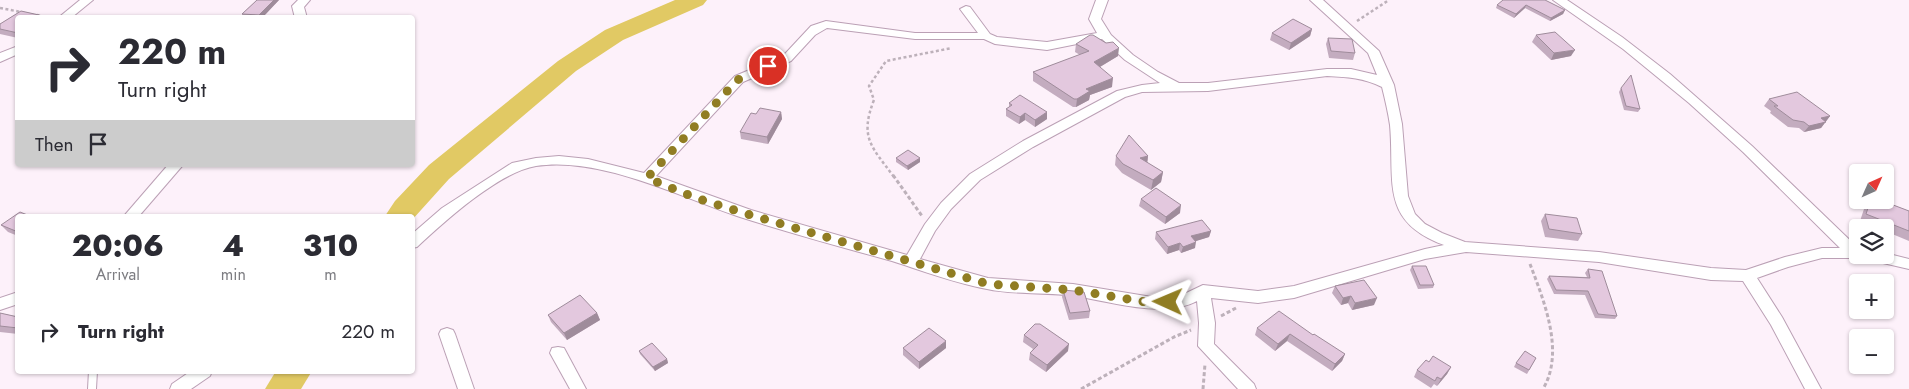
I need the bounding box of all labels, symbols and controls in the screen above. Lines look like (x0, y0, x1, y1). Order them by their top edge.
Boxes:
text: 220 m (118, 27, 226, 77)
icon: right (35, 35, 100, 100)
pin (747, 45, 789, 87)
icon: arrive (754, 52, 782, 80)
text: Turn right (118, 73, 206, 105)
icon: arrive (84, 130, 112, 158)
text: Then (35, 131, 74, 158)
north arrow (1849, 164, 1894, 209)
map controls (1849, 164, 1894, 374)
button: layers (1849, 219, 1894, 264)
text: 20:06 (72, 224, 164, 267)
text: 4 (222, 224, 244, 267)
text: 310 (303, 224, 358, 267)
text: Arrival (96, 263, 140, 286)
text: min (221, 263, 246, 286)
text: m (324, 263, 337, 286)
button: + (1849, 274, 1894, 319)
position arrow (1141, 275, 1193, 327)
icon: right (35, 318, 63, 346)
text: Turn right (78, 318, 164, 345)
text: 220 m (341, 318, 395, 345)
button: − (1849, 329, 1894, 374)

